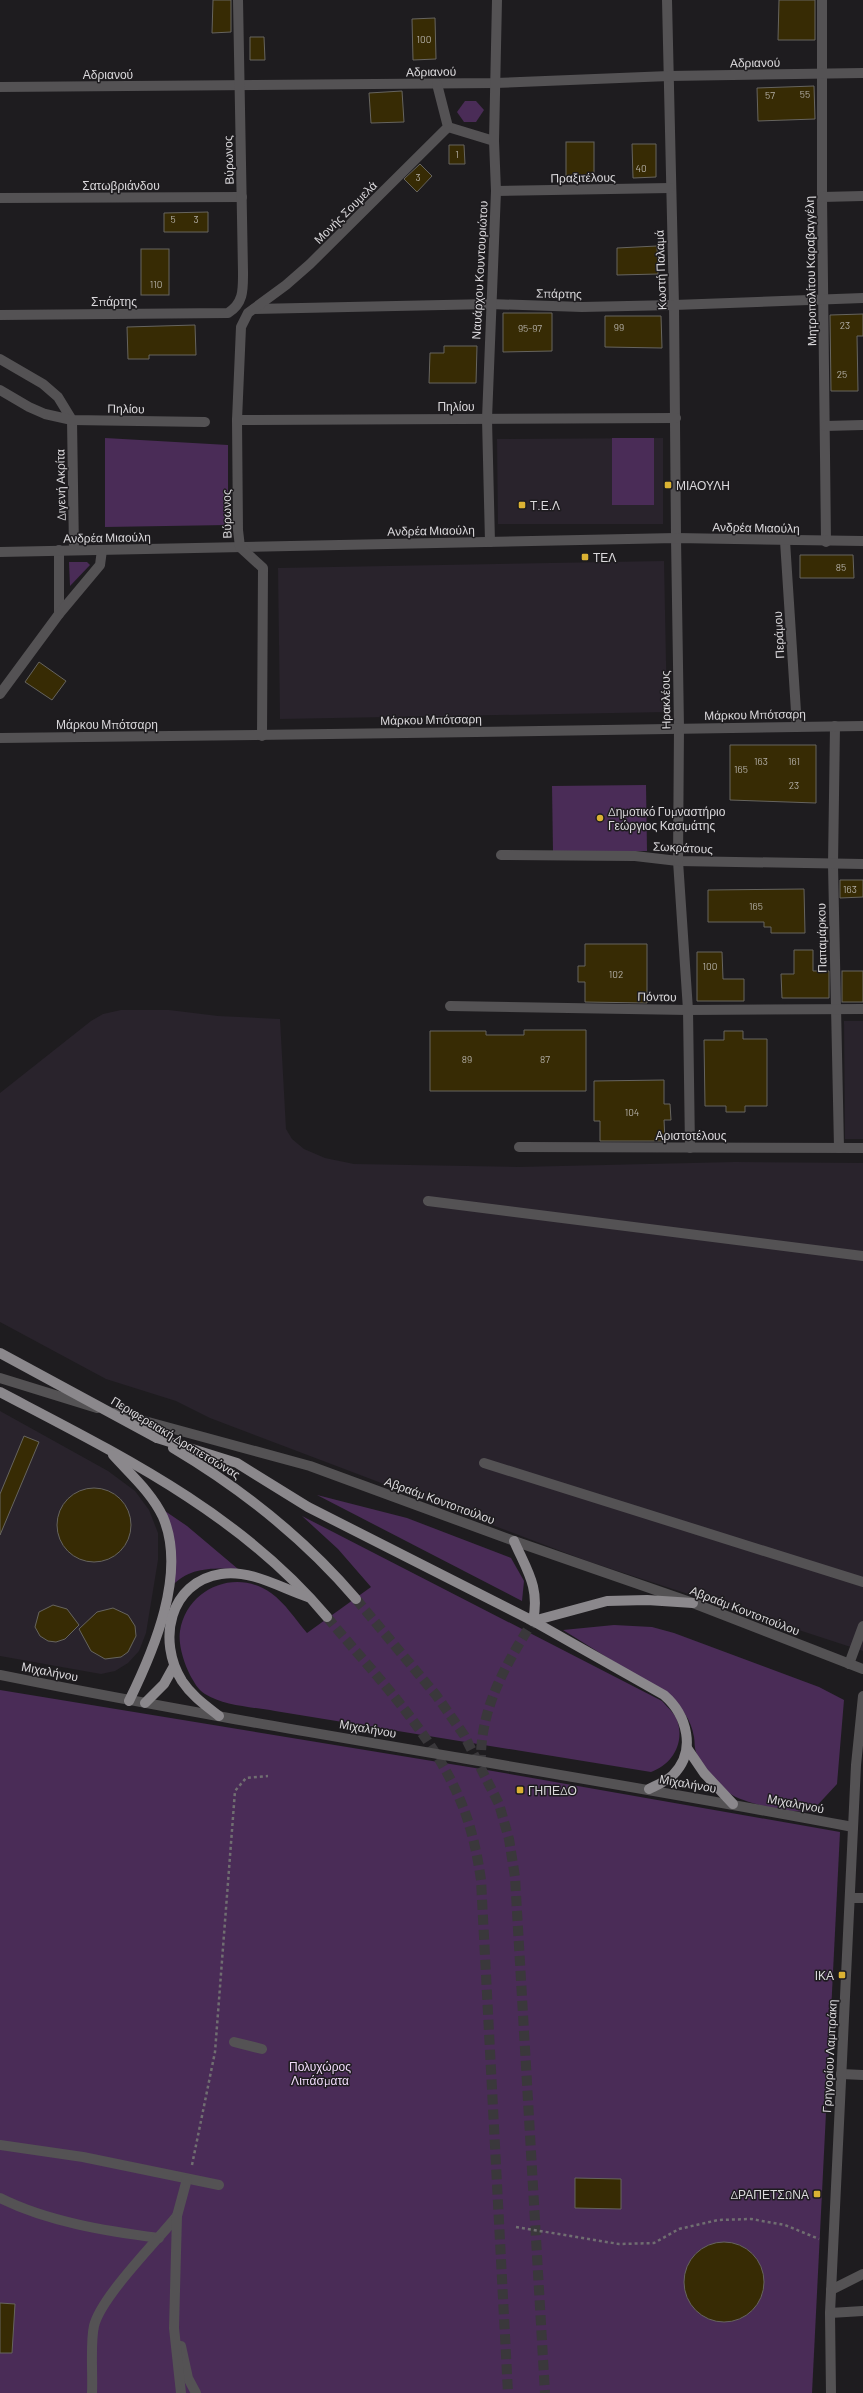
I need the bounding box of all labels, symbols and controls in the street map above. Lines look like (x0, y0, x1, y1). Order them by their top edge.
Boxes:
house number: 100 (417, 33, 431, 45)
street label: Αδριανού (730, 55, 780, 70)
street label: Αδριανού (406, 64, 456, 79)
street label: Αδριανού (83, 67, 133, 82)
house number: 55 (800, 88, 810, 100)
house number: 57 (765, 89, 775, 101)
street label: Βύρωνος (220, 135, 237, 185)
house number: 1 (455, 148, 459, 160)
house number: 40 (635, 162, 647, 174)
street label: Πραξιτέλους (550, 169, 616, 186)
house number: 3 (415, 171, 421, 183)
street label: Σατωβριάνδου (82, 178, 160, 193)
street label: Μονής Σουμελά (311, 178, 380, 247)
street label: Μητροπολίτου Καραβαγγέλη (802, 196, 819, 346)
street label: Ναυάρχου Κουντουριώτου (468, 200, 491, 340)
house number: 5 (170, 213, 176, 225)
house number: 3 (193, 213, 199, 225)
street label: Κωστή Παλαμά (652, 230, 669, 310)
house number: 110 (150, 278, 162, 290)
street label: Σπάρτης (536, 286, 582, 301)
street label: Σπάρτης (91, 294, 137, 309)
house number: 23 (840, 319, 850, 331)
house number: 99 (614, 321, 624, 333)
house number: 95-97 (518, 322, 542, 334)
house number: 25 (837, 368, 847, 380)
street label: Πηλίου (437, 399, 475, 414)
street label: Πηλίου (107, 401, 145, 416)
street label: Διγενή Ακρίτα (52, 449, 69, 521)
place label: ΜΙΑΟΥΛΗ (676, 478, 730, 492)
marker: ΜΙΑΟΥΛΗ (663, 480, 673, 490)
street label: Βύρωνος (219, 489, 234, 539)
place label: Τ.Ε.Λ (530, 498, 560, 512)
marker: Τ.Ε.Λ (517, 500, 527, 510)
street label: Ανδρέα Μιαούλη (712, 519, 800, 536)
street label: Ανδρέα Μιαούλη (387, 522, 475, 539)
street label: Ανδρέα Μιαούλη (63, 529, 151, 546)
place label: ΤΕΛ (593, 550, 616, 564)
marker: ΤΕΛ (580, 552, 590, 562)
house number: 85 (836, 561, 846, 573)
street label: Περάμου (770, 611, 787, 659)
street label: Ηρακλέους (657, 670, 674, 730)
street label: Μάρκου Μπότσαρη (704, 706, 806, 723)
street label: Μάρκου Μπότσαρη (380, 711, 482, 728)
street label: Μάρκου Μπότσαρη (56, 717, 158, 732)
house number: 163 (754, 755, 768, 767)
house number: 161 (788, 755, 800, 767)
house number: 165 (734, 763, 748, 775)
house number: 23 (789, 779, 799, 791)
place label: Δημοτικό Γυμναστήριο Γεώργιος Κασιμάτης (608, 804, 726, 833)
marker: Δημοτικό Γυμναστήριο Γεώργιος Κασιμάτης (595, 813, 605, 823)
street label: Σωκράτους (653, 838, 714, 857)
house number: 163 (843, 883, 857, 895)
house number: 165 (749, 900, 763, 912)
street label: Παπαμάρκου (813, 903, 830, 973)
house number: 100 (703, 960, 717, 972)
house number: 102 (609, 968, 623, 980)
street label: Πόντου (637, 989, 677, 1003)
house number: 89 (462, 1053, 472, 1065)
house number: 87 (540, 1053, 550, 1065)
house number: 104 (625, 1106, 639, 1118)
street label: Αριστοτέλους (656, 1128, 727, 1143)
street label: Περιφερειακή Δραπετσώνας (108, 1393, 243, 1482)
street label: Αβραάμ Κοντοπούλου (383, 1474, 497, 1527)
street label: Αβραάμ Κοντοπούλου (688, 1583, 802, 1638)
street label: Μιχαλήνου (20, 1659, 80, 1684)
street label: Μιχαλήνου (338, 1716, 398, 1741)
street label: Μιχαλήνου (658, 1771, 718, 1796)
place label: ΓΗΠΕΔΟ (528, 1783, 577, 1797)
marker: ΓΗΠΕΔΟ (515, 1785, 525, 1795)
street label: Μιχαληνού (766, 1791, 826, 1816)
place label: ΙΚΑ (815, 1968, 834, 1982)
marker: ΙΚΑ (837, 1970, 847, 1980)
street label: Γρηγορίου Λαμπράκη (819, 1999, 840, 2113)
park label: Πολυχώρος Λιπάσματα (289, 2059, 351, 2087)
place label: ΔΡΑΠΕΤΣΩΝΑ (730, 2187, 809, 2201)
marker: ΔΡΑΠΕΤΣΩΝΑ (812, 2189, 822, 2199)

